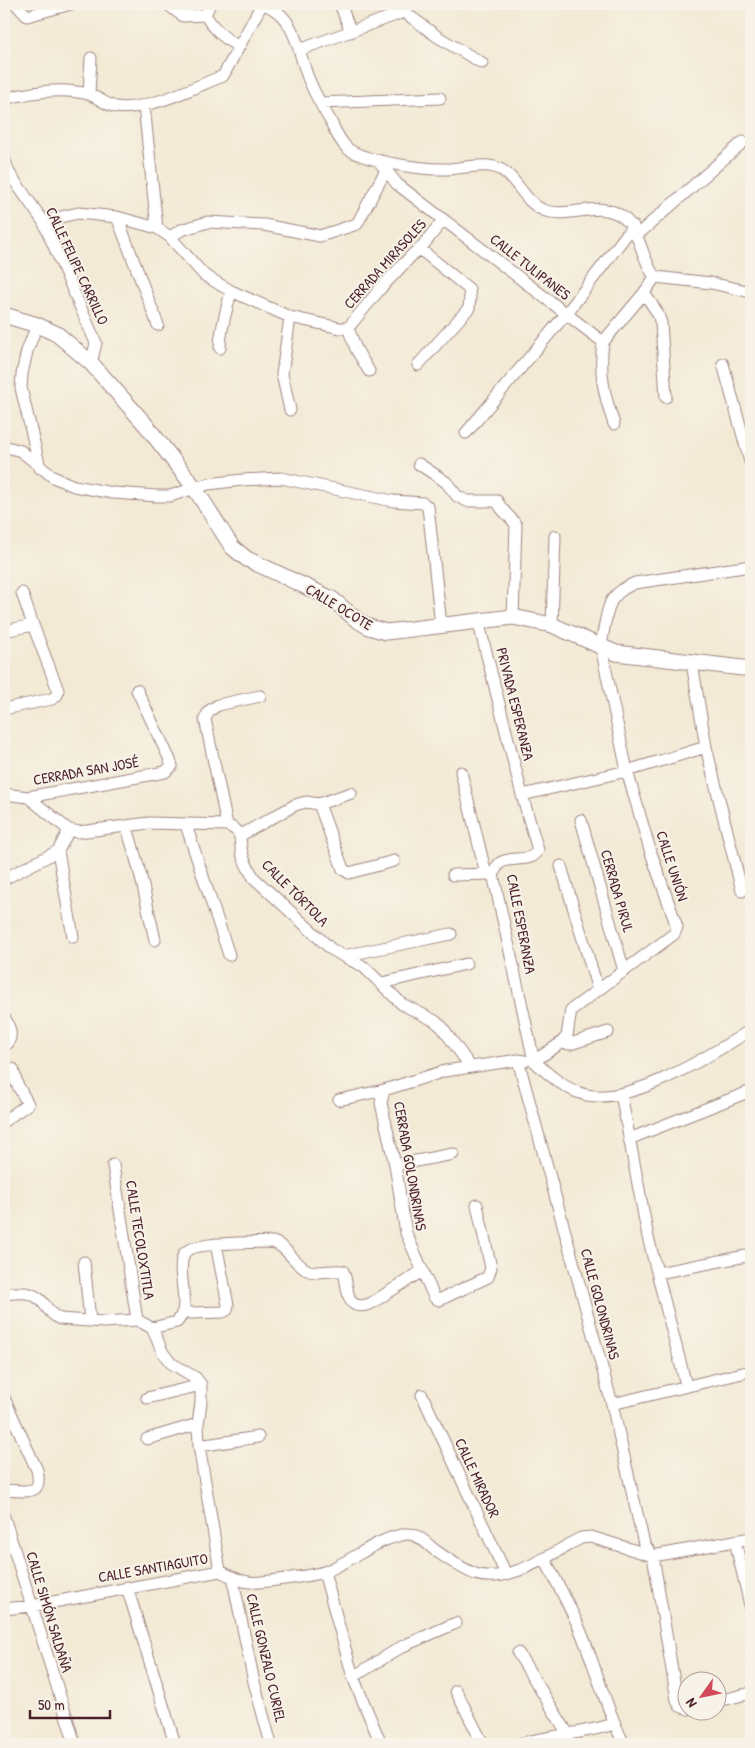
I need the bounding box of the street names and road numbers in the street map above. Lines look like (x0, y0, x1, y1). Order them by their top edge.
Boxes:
street label: CALLE FELIPE CARRILLO (41, 204, 114, 328)
street label: CERRADA MIRASOLES (338, 214, 431, 313)
street label: CALLE TULIPANES (486, 228, 575, 305)
street label: CALLE OCOTE (302, 578, 377, 635)
street label: PRIVADA ESPERANZA (491, 645, 540, 763)
street label: CERRADA SAN JOSÉ (32, 751, 141, 790)
street label: CALLE UNIÓN (651, 828, 694, 904)
street label: CERRADA PIRUL (596, 847, 639, 935)
street label: CALLE TÓRTOLA (257, 854, 334, 931)
street label: CALLE ESPERANZA (502, 872, 542, 976)
street label: CERRADA GOLONDRINAS (389, 1100, 432, 1232)
street label: CALLE TECOLOXTITLA (121, 1179, 160, 1302)
street label: CALLE GOLONDRINAS (576, 1246, 625, 1362)
street label: CALLE MIRADOR (450, 1435, 505, 1521)
street label: CALLE SANTIAGUITO (96, 1548, 209, 1588)
street label: CALLE SIMÓN SALDAÑA (21, 1549, 78, 1676)
street label: CALLE GONZALO CURIEL (241, 1591, 292, 1725)

